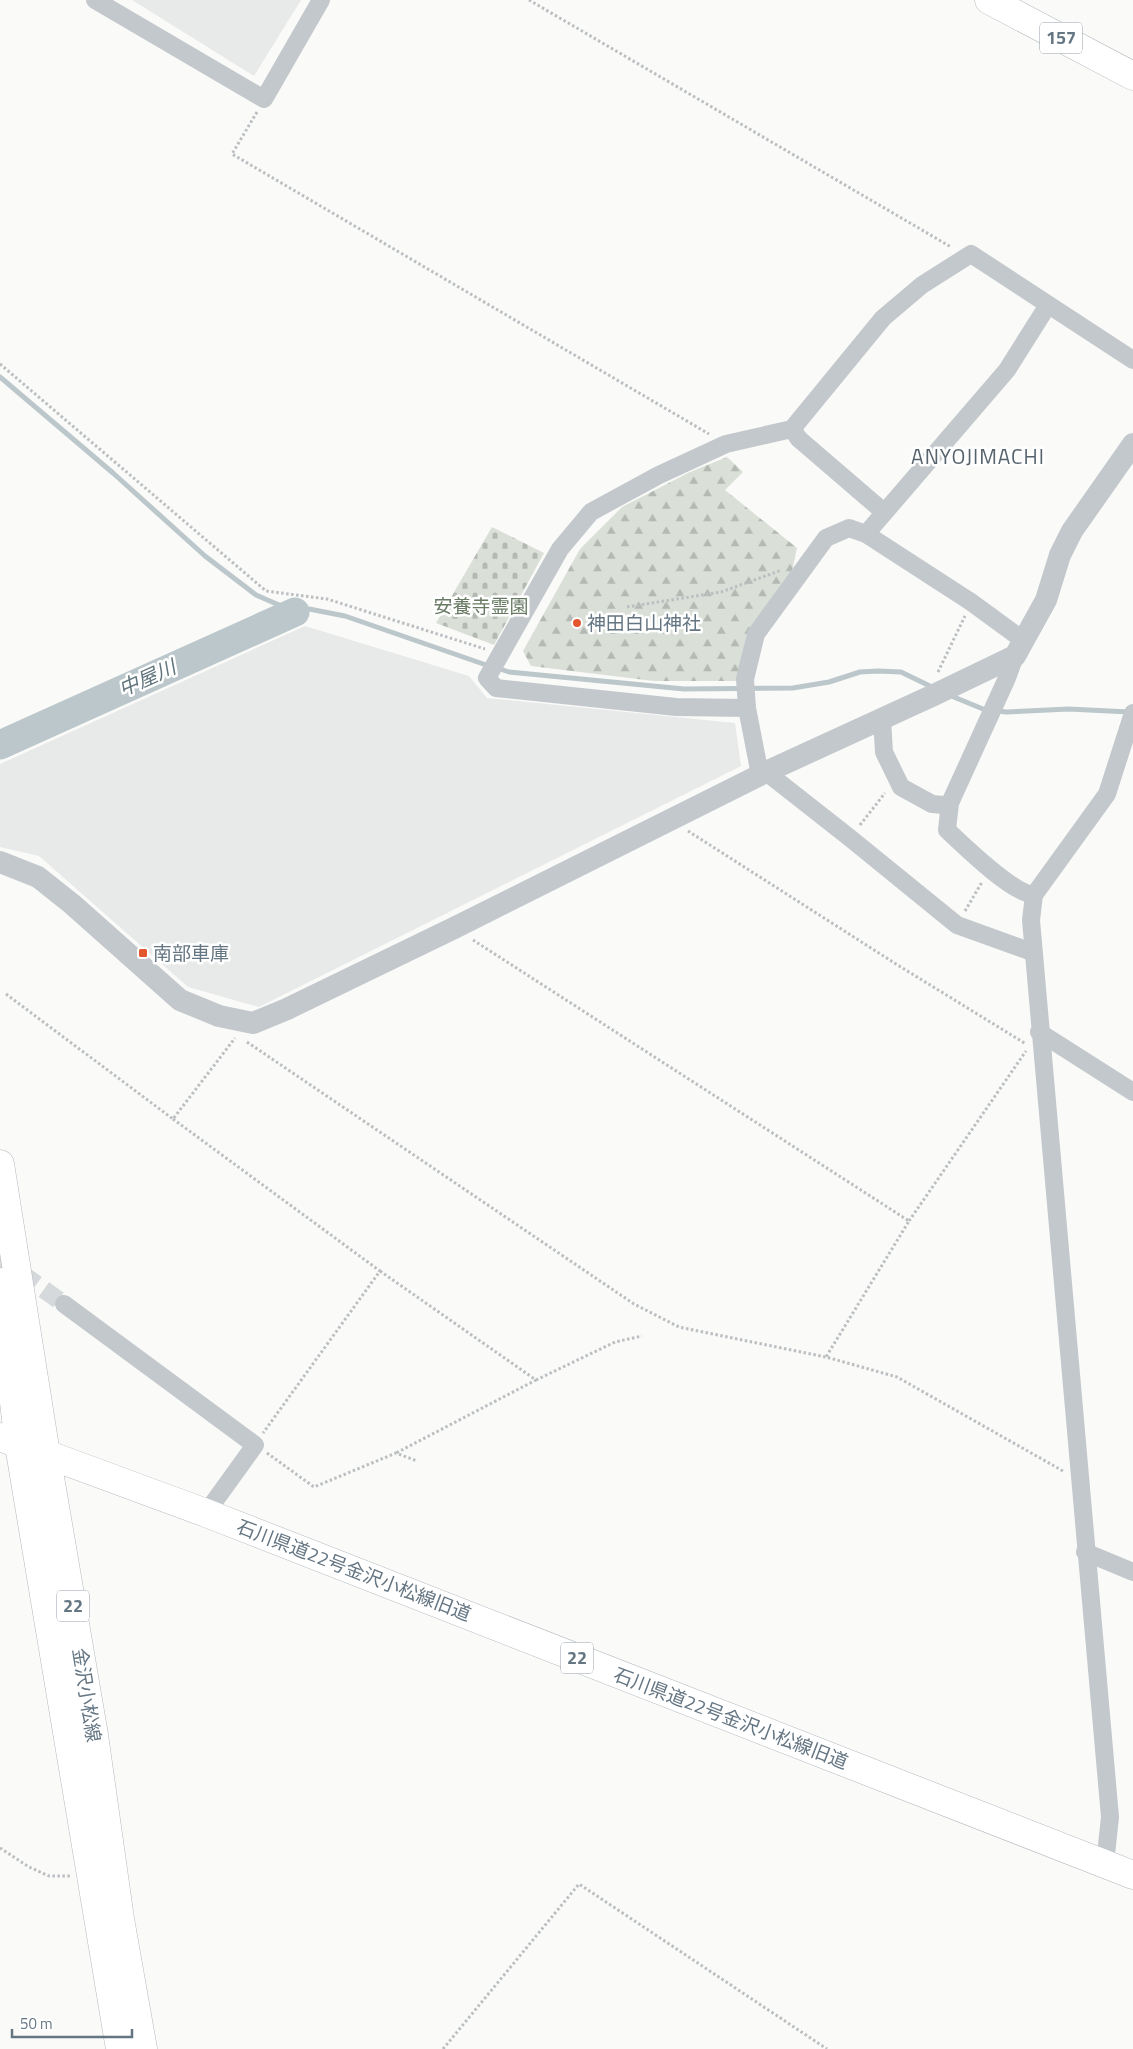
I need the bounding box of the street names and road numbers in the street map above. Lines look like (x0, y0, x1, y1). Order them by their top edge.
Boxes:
road number: 157 (1040, 22, 1082, 54)
street label: 石川県道22号金沢小松線旧道 (233, 1511, 476, 1628)
road number: 22 (57, 1590, 89, 1622)
road number: 22 (561, 1642, 593, 1674)
street label: 金沢小松線 (66, 1646, 109, 1744)
street label: 石川県道22号金沢小松線旧道 (610, 1659, 853, 1776)

